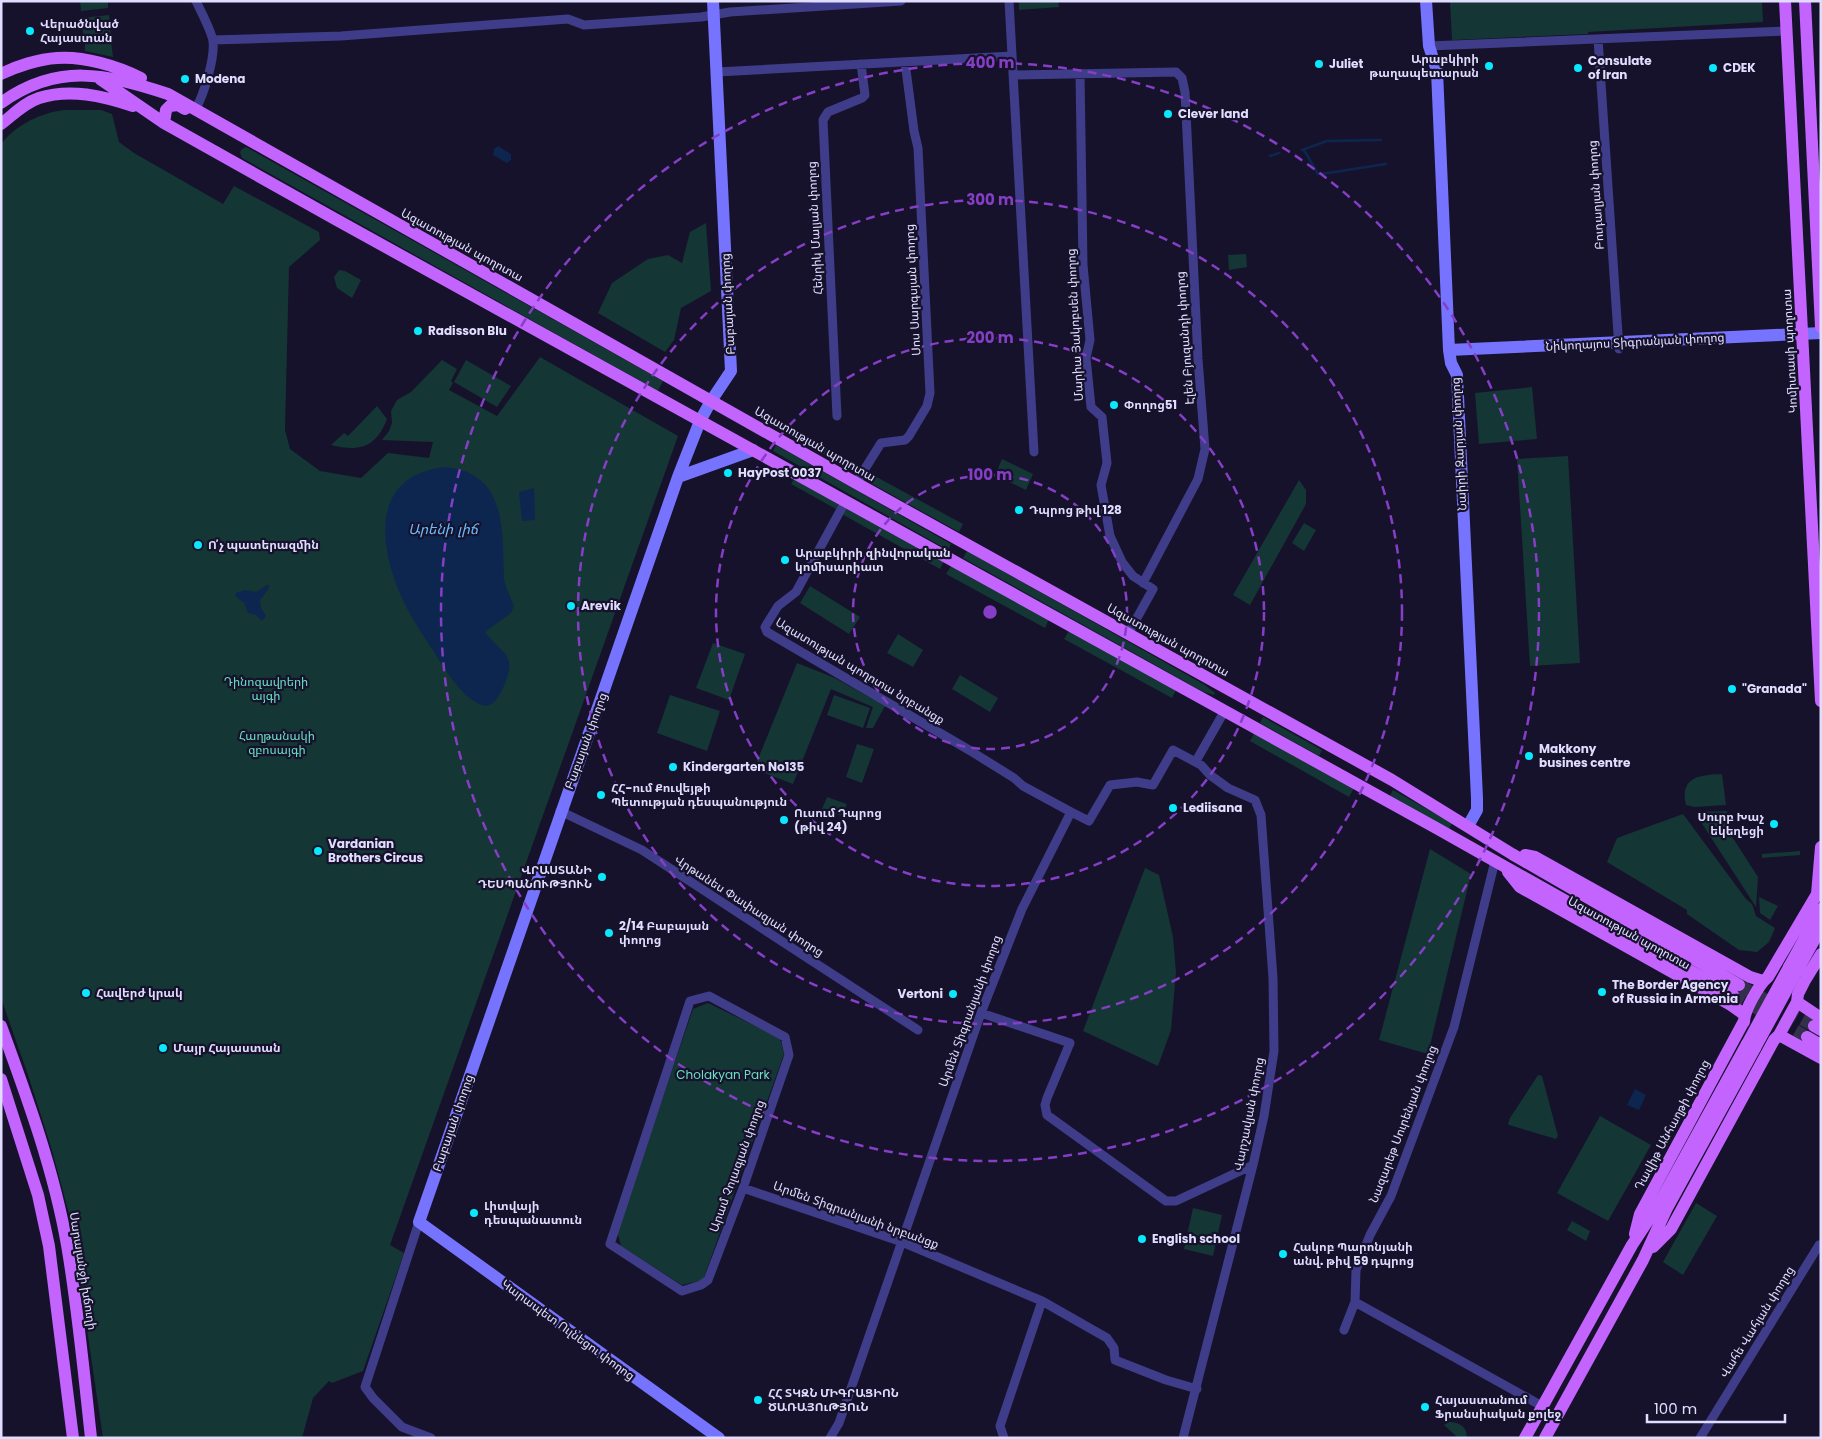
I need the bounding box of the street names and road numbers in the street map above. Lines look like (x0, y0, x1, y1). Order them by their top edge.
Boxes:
street label: Բուդաղյան փողոց (1583, 140, 1608, 250)
street label: Հենրիկ Մալյան փողոց (803, 161, 826, 295)
street label: Ազատության պողոտա (398, 204, 526, 285)
street label: Սոս Սարգսյան փողոց (901, 224, 924, 356)
street label: Մարիա Յակոբսեն փողոց (1062, 248, 1087, 402)
street label: Բաբայան փողոց (716, 253, 739, 355)
street label: Էլեն Բյուզանդի փողոց (1171, 271, 1198, 405)
street label: Կոմիտասի պողոտա (1778, 288, 1801, 414)
street label: Նիկողայոս Տիգրանյան փողոց (1545, 328, 1725, 355)
street label: Նաիրի Զարյան փողոց (1447, 377, 1470, 511)
street label: Ազատության պողոտա (752, 402, 879, 485)
street label: Ազատության պողոտա (1104, 599, 1232, 680)
street label: Ազատության պողոտա նրբանցք (772, 613, 948, 728)
street label: Բաբայան փողոց (560, 690, 611, 792)
street label: Վրթանես Փափազյան փողոց (671, 851, 827, 960)
street label: Ազատության պողոտա (1565, 892, 1693, 973)
street label: Արմեն Տիգրանյանի փողոց (934, 932, 1005, 1089)
street label: Նազարեթ Սուրենյան փողոց (1365, 1043, 1441, 1205)
street label: Վարշավյան փողոց (1229, 1056, 1268, 1172)
street label: Դավիթ Անհաղթի փողոց (1630, 1056, 1713, 1193)
street label: Բաբայան փողոց (428, 1072, 477, 1174)
street label: Արամ Չոլագյան փողոց (705, 1097, 768, 1234)
street label: Արմեն Տիգրանյանի նրբանցք (771, 1177, 941, 1252)
street label: Սարալանջի խճուղի (66, 1211, 101, 1331)
street label: Վահե Վահյան փողոց (1715, 1263, 1798, 1381)
street label: Կարապետ Ուլնեցու փողոց (498, 1275, 639, 1384)

